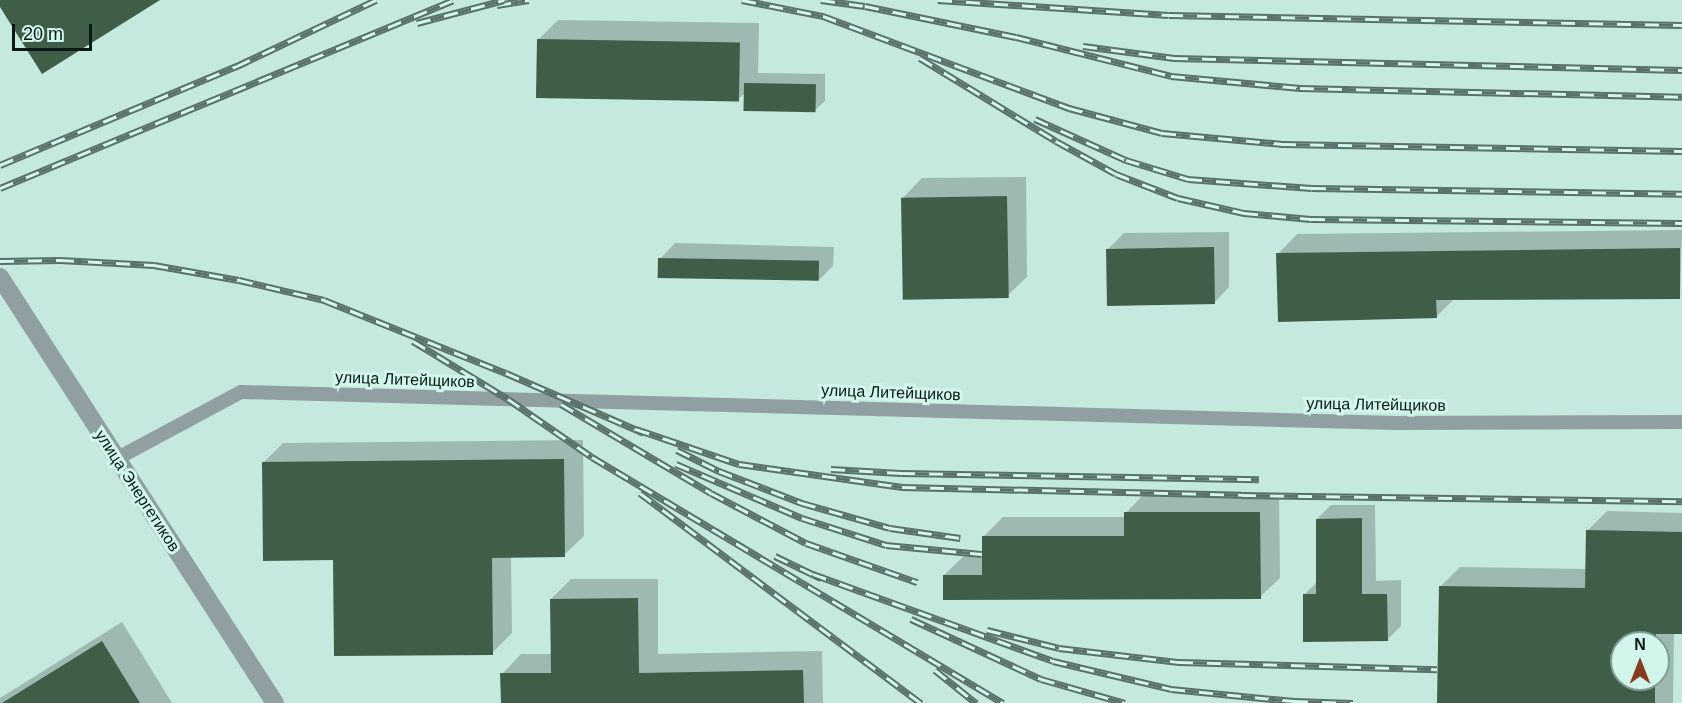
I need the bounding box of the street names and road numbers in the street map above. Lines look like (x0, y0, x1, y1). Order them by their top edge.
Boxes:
street label: улица Литейщиков (335, 368, 475, 392)
street label: улица Литейщиков (821, 381, 961, 405)
street label: улица Литейщиков (1306, 394, 1446, 416)
street label: улица Энергетиков (90, 427, 184, 555)

